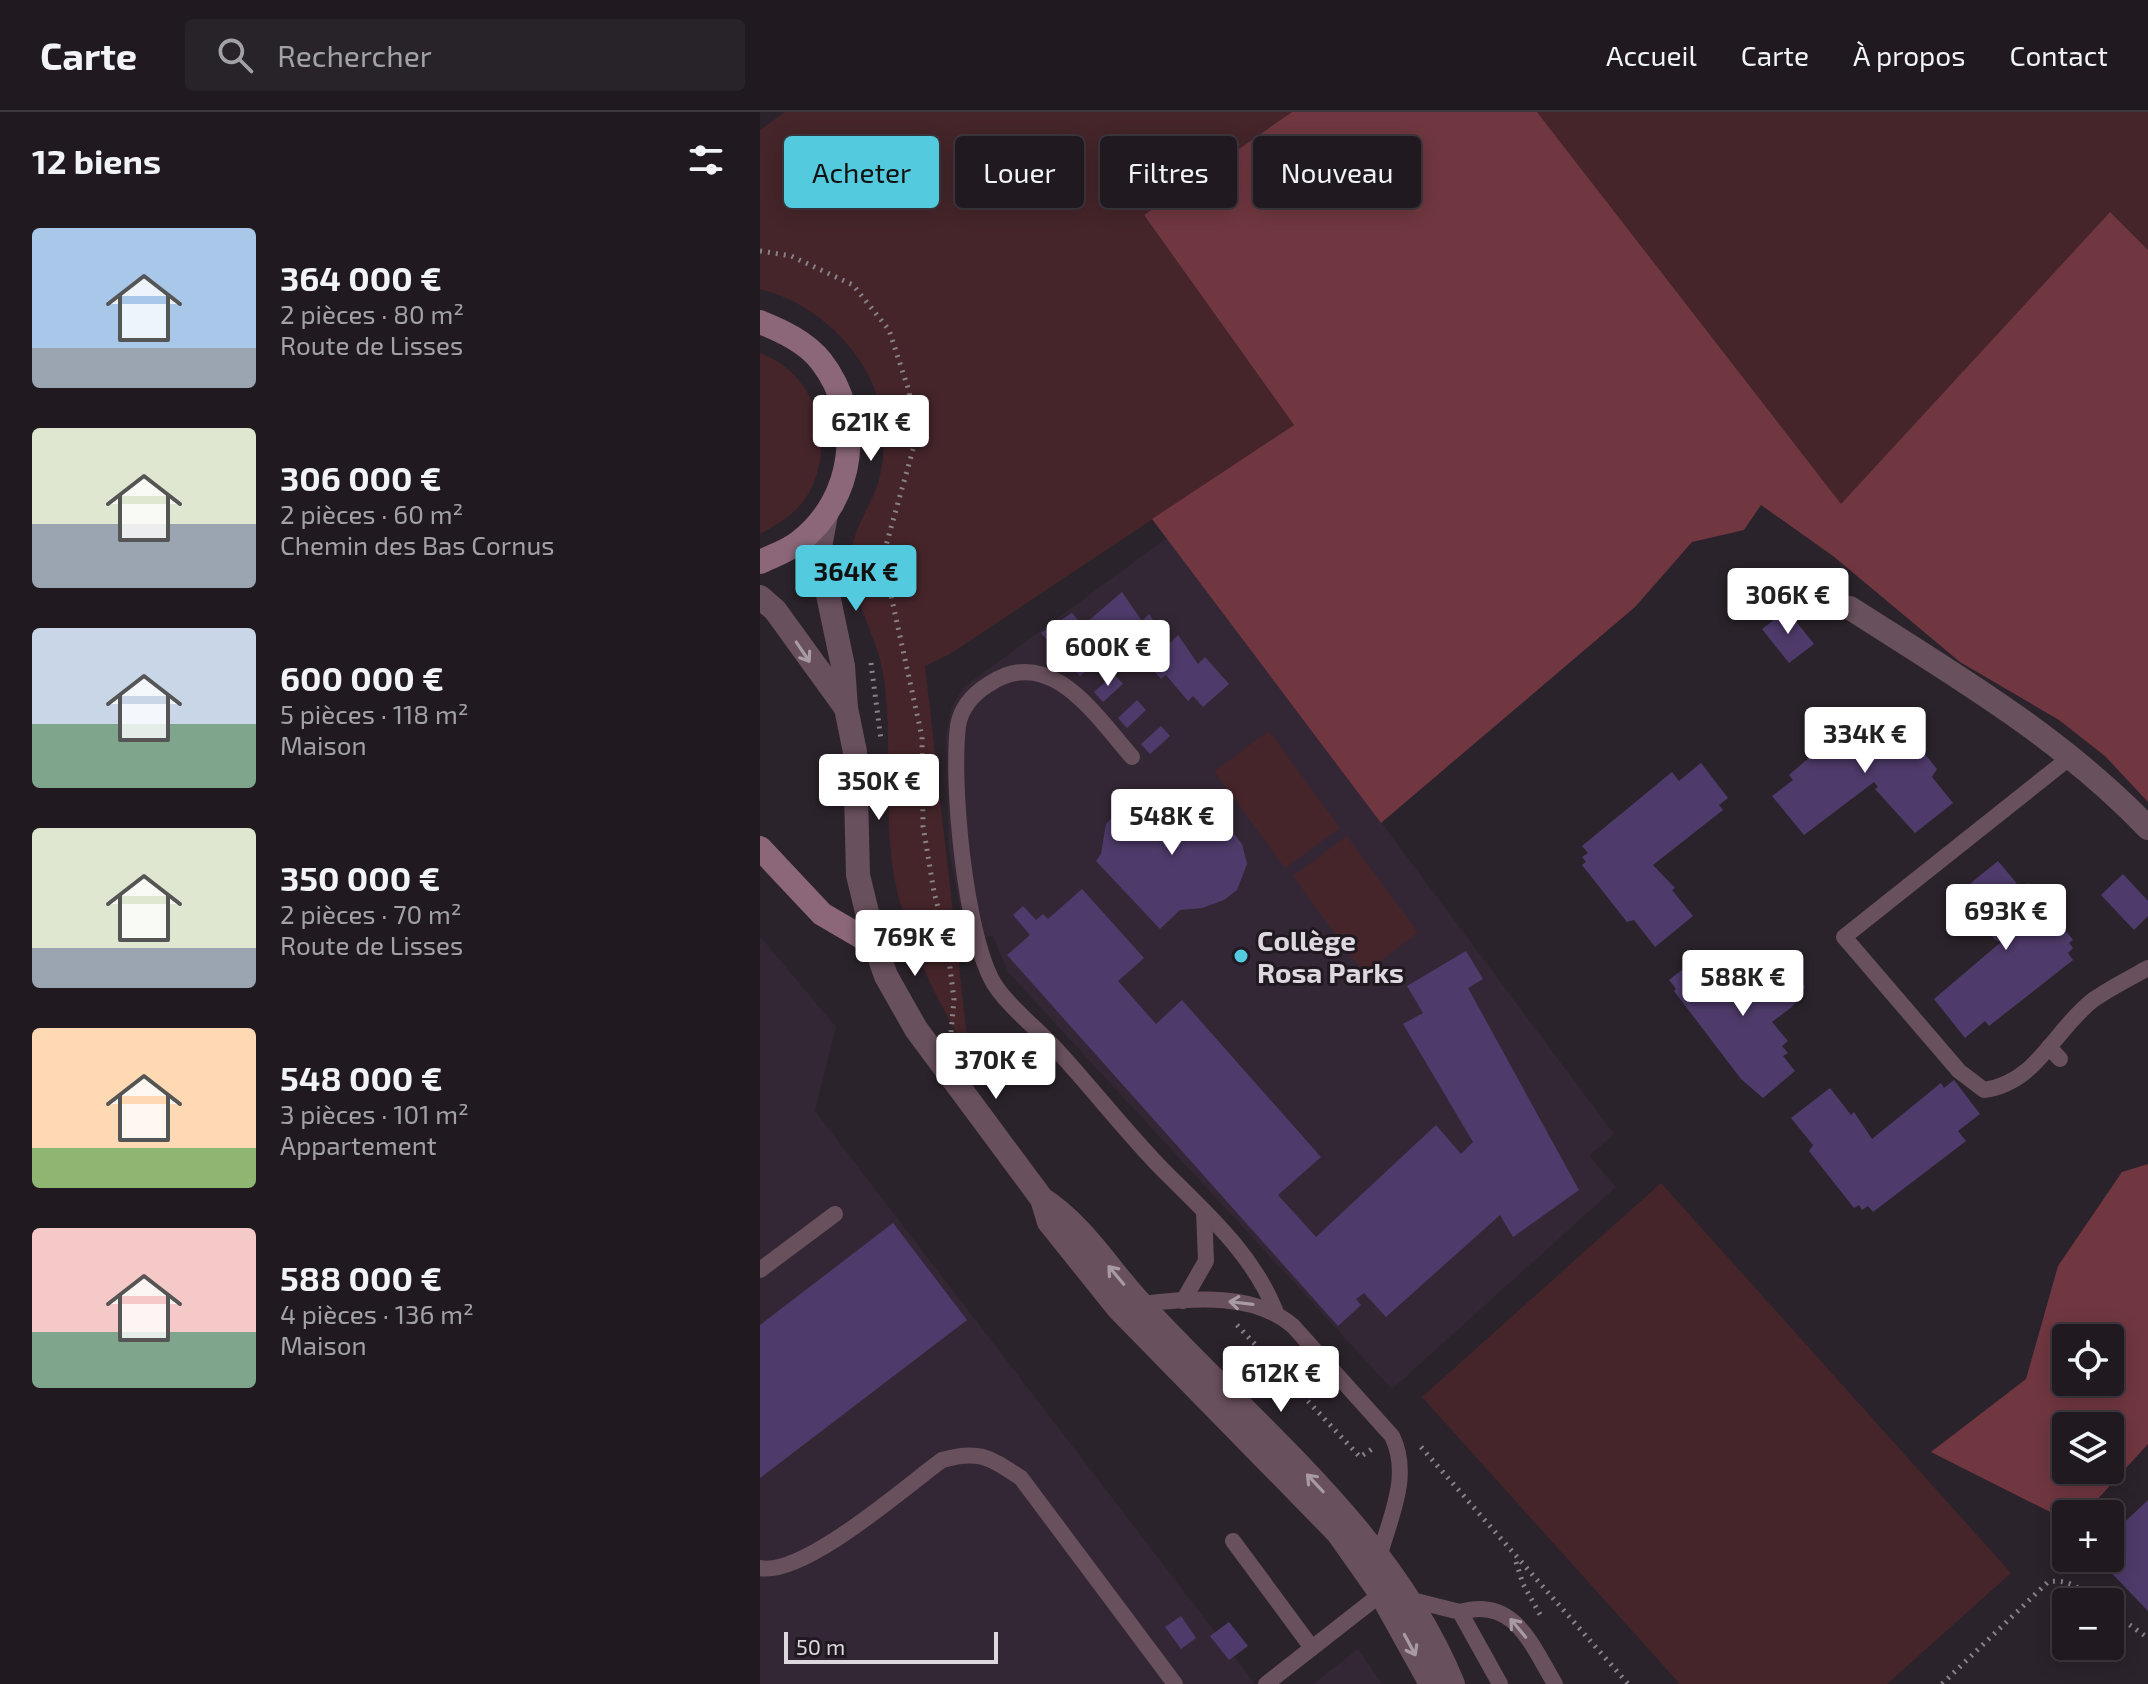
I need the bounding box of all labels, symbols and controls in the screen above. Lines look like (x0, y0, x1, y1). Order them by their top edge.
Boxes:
search box (185, 19, 745, 91)
text: Carte (40, 32, 137, 78)
icon: search (213, 33, 257, 77)
text: Rechercher (277, 37, 432, 73)
text: Accueil (1606, 38, 1697, 72)
text: Carte (1741, 38, 1809, 72)
text: À propos (1853, 38, 1965, 72)
text: Contact (2009, 38, 2108, 72)
chip: Acheter (784, 136, 939, 208)
chip: Louer (955, 136, 1084, 208)
chip: Filtres (1100, 136, 1237, 208)
chip: Nouveau (1253, 136, 1421, 208)
icon: filters (684, 138, 728, 182)
text: 12 biens (32, 140, 161, 181)
text: 364 000 € (280, 257, 442, 298)
icon: home (96, 260, 192, 356)
text: 2 pièces · 80 m² (280, 298, 464, 329)
text: Route de Lisses (280, 329, 463, 360)
pin: 621K € (806, 395, 936, 463)
text: 621K € (831, 405, 911, 436)
text: 306 000 € (280, 457, 442, 498)
icon: home (96, 460, 192, 556)
text: 2 pièces · 60 m² (280, 498, 463, 529)
text: Chemin des Bas Cornus (280, 529, 554, 560)
pin: 364K € (791, 545, 921, 613)
text: 364K € (813, 555, 899, 586)
pin: 306K € (1723, 568, 1853, 636)
text: 306K € (1745, 578, 1831, 609)
pin: 600K € (1043, 620, 1173, 688)
text: 600K € (1065, 630, 1151, 661)
one-way arrow (796, 640, 812, 663)
text: 600 000 € (280, 657, 444, 698)
icon: home (96, 660, 192, 756)
text: 5 pièces · 118 m² (280, 698, 468, 729)
pin: 334K € (1800, 707, 1930, 775)
text: 334K € (1823, 717, 1907, 748)
text: Maison (280, 729, 367, 760)
pin: 350K € (814, 754, 944, 822)
text: 350K € (837, 764, 921, 795)
pin: 548K € (1107, 789, 1237, 857)
text: 548K € (1129, 799, 1215, 830)
text: 350 000 € (280, 857, 440, 898)
icon: home (96, 860, 192, 956)
pin: 693K € (1941, 884, 2071, 952)
text: 693K € (1964, 894, 2048, 925)
text: 2 pièces · 70 m² (280, 898, 462, 929)
pin: 769K € (850, 910, 980, 978)
text: 769K € (874, 920, 956, 951)
place label: Collège Rosa Parks (1257, 923, 1404, 989)
text: Route de Lisses (280, 929, 463, 960)
marker: Collège Rosa Parks (1232, 947, 1250, 965)
pin: 588K € (1678, 950, 1808, 1018)
text: 588K € (1700, 960, 1786, 991)
pin: 370K € (931, 1033, 1061, 1101)
text: 370K € (954, 1043, 1038, 1074)
text: 548 000 € (280, 1057, 443, 1098)
icon: home (96, 1060, 192, 1156)
text: 3 pièces · 101 m² (280, 1098, 469, 1129)
text: Appartement (280, 1129, 437, 1160)
text: 588 000 € (280, 1257, 442, 1298)
icon: home (96, 1260, 192, 1356)
one-way arrow (1107, 1265, 1125, 1286)
one-way arrow (1228, 1296, 1255, 1311)
text: 4 pièces · 136 m² (280, 1298, 474, 1329)
map controls (2052, 1324, 2124, 1660)
button: locate (2052, 1324, 2124, 1396)
text: Maison (280, 1329, 367, 1360)
pin: 612K € (1216, 1346, 1346, 1414)
text: 612K € (1241, 1356, 1321, 1387)
button: layers (2052, 1412, 2124, 1484)
one-way arrow (1305, 1473, 1324, 1493)
button: + (2052, 1500, 2124, 1572)
button: − (2052, 1588, 2124, 1660)
one-way arrow (1509, 1619, 1527, 1639)
scale bar (784, 1628, 998, 1664)
text: 50 m (796, 1633, 845, 1659)
one-way arrow (1403, 1633, 1419, 1656)

